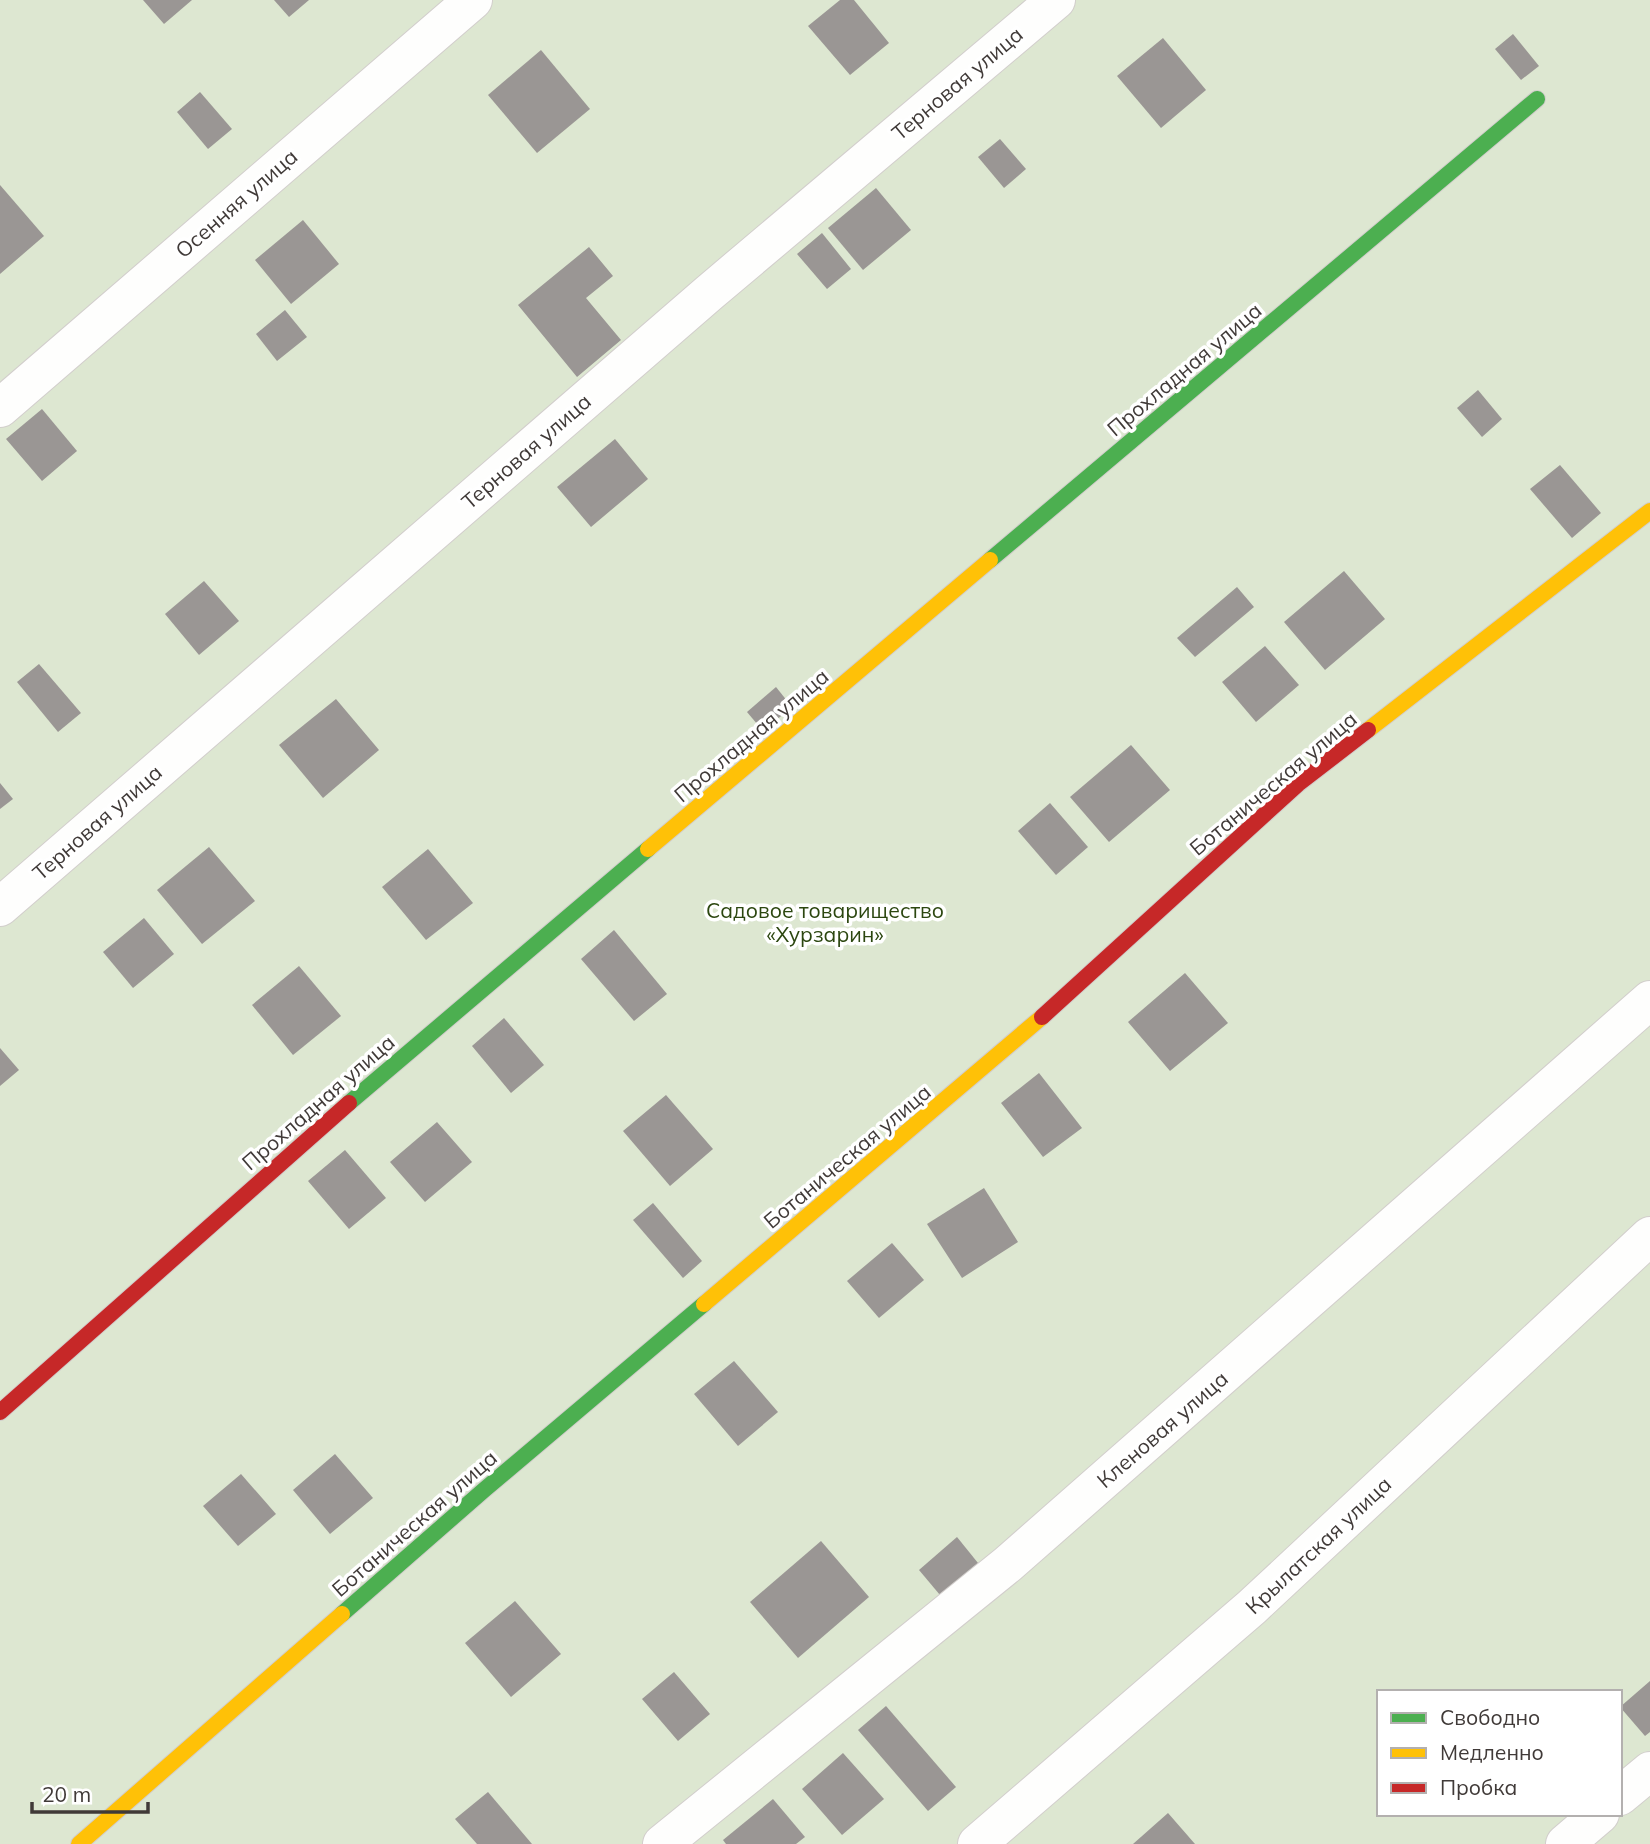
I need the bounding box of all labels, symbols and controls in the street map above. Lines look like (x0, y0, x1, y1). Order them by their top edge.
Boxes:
street label: Терновая улица (886, 21, 1028, 145)
street label: Осенняя улица (170, 143, 302, 263)
street label: Прохладная улица (1101, 297, 1267, 441)
street label: Терновая улица (456, 388, 596, 514)
street label: Прохладная улица (668, 663, 834, 807)
street label: Ботаническая улица (1184, 705, 1362, 861)
street label: Терновая улица (27, 759, 167, 885)
park label: Садовое товарищество «Хурзарин» (706, 897, 944, 947)
street label: Прохладная улица (236, 1029, 400, 1175)
street label: Ботаническая улица (758, 1078, 936, 1234)
street label: Кленовая улица (1091, 1365, 1233, 1493)
street label: Ботаническая улица (326, 1444, 502, 1602)
street label: Крылатская улица (1240, 1471, 1396, 1619)
legend (1377, 1690, 1622, 1816)
text: Свободно (1440, 1704, 1540, 1730)
text: Медленно (1440, 1739, 1544, 1765)
scale bar (32, 1770, 147, 1814)
text: Пробка (1440, 1774, 1517, 1800)
text: 20 m (42, 1781, 91, 1807)

